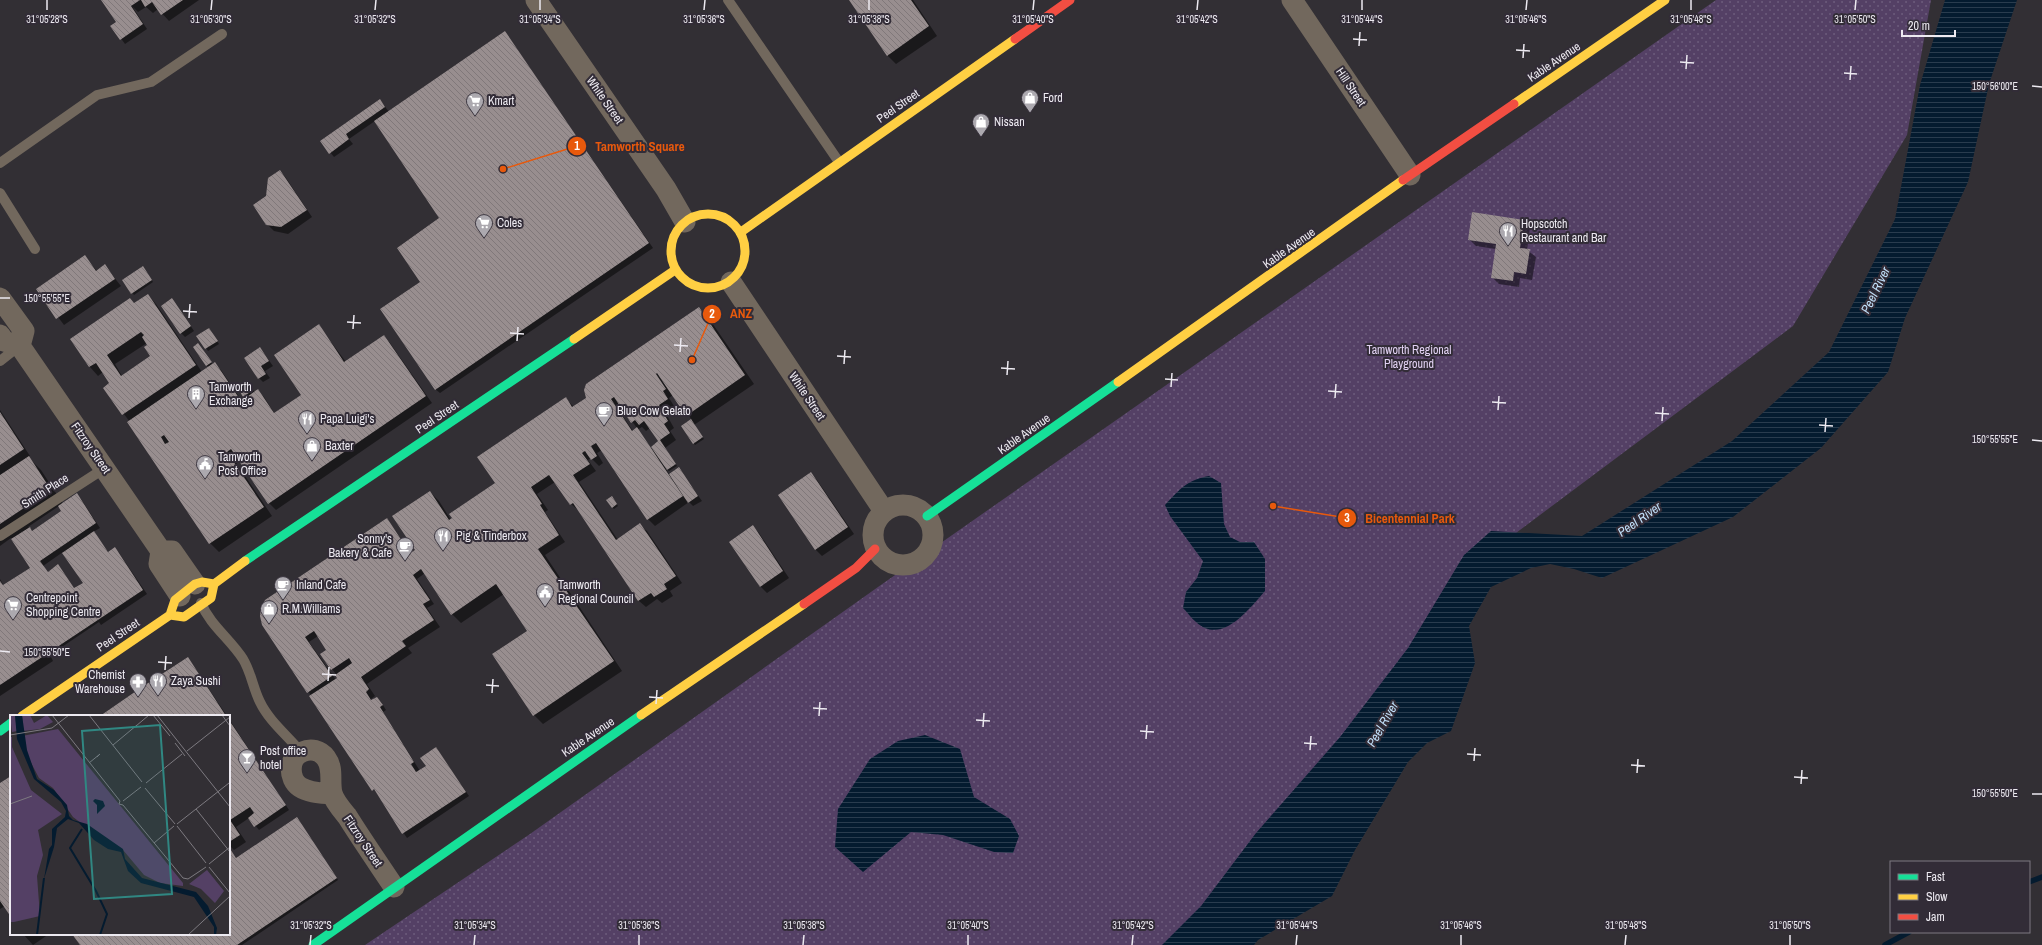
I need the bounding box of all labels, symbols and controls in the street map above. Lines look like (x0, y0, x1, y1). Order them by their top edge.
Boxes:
scale bar (1902, 12, 1955, 38)
text: 31°05'28"S (26, 13, 68, 26)
text: 31°05'30"S (190, 13, 232, 26)
text: 31°05'32"S (354, 13, 396, 26)
text: 31°05'34"S (519, 13, 561, 26)
text: 31°05'36"S (683, 13, 725, 26)
text: 31°05'38"S (848, 13, 890, 26)
text: 31°05'40"S (1012, 13, 1054, 26)
text: 31°05'42"S (1176, 13, 1218, 26)
text: 31°05'44"S (1341, 13, 1383, 26)
text: 31°05'46"S (1505, 13, 1547, 26)
text: 31°05'48"S (1670, 13, 1712, 26)
text: 31°05'50"S (1834, 13, 1876, 26)
text: 20 m (1908, 18, 1930, 34)
street label: Kable Avenue (1524, 38, 1584, 86)
street label: Hill Street (1332, 65, 1370, 110)
street label: White Street (583, 73, 627, 127)
text: 150°56'00"E (1972, 80, 2018, 93)
street label: Peel Street (873, 85, 923, 127)
shop icon: Ford (1020, 88, 1040, 113)
place label: Ford (1043, 90, 1063, 106)
supermarket icon: Kmart (465, 91, 485, 116)
place label: Kmart (488, 93, 515, 109)
shop icon: Nissan (971, 112, 991, 137)
place label: Nissan (994, 114, 1025, 130)
callout: Tamworth Square (567, 134, 692, 159)
text: 1 (574, 138, 580, 154)
text: Tamworth Square (595, 138, 685, 155)
supermarket icon: Coles (474, 213, 494, 238)
place label: Coles (497, 215, 522, 231)
place label: Hopscotch Restaurant and Bar (1521, 216, 1607, 246)
restaurant icon: Hopscotch Restaurant and Bar (1498, 221, 1518, 246)
street label: Kable Avenue (1260, 224, 1318, 272)
water label: Peel River (1857, 264, 1894, 316)
text: 150°55'55"E (24, 292, 70, 305)
callout: ANZ (702, 301, 760, 326)
text: ANZ (730, 305, 752, 322)
text: 2 (709, 306, 715, 322)
park label: Tamworth Regional Playground (1367, 342, 1451, 372)
street label: White Street (785, 369, 829, 423)
place label: Tamworth Exchange (209, 379, 253, 409)
building icon: Tamworth Exchange (186, 384, 206, 409)
street label: Peel Street (412, 397, 462, 437)
cafe icon: Blue Cow Gelato (594, 401, 614, 426)
place label: Blue Cow Gelato (617, 403, 691, 419)
restaurant icon: Papa Luigi's (297, 409, 317, 434)
street label: Kable Avenue (995, 410, 1053, 458)
place label: Papa Luigi's (320, 411, 374, 427)
street label: Fitzroy Street (68, 419, 115, 477)
text: 150°55'55"E (1972, 433, 2018, 446)
shop icon: Baxter (302, 436, 322, 461)
place label: Baxter (325, 438, 354, 454)
place label: Tamworth Post Office (218, 449, 267, 479)
public building icon: Tamworth Post Office (195, 454, 215, 479)
street label: Smith Place (18, 470, 72, 512)
water label: Peel River (1614, 498, 1665, 541)
callout: Bicentennial Park (1337, 506, 1463, 531)
text: 3 (1344, 510, 1350, 526)
text: Bicentennial Park (1365, 510, 1455, 527)
restaurant icon: Pig & Tinderbox (433, 526, 453, 551)
place label: Pig & Tinderbox (456, 528, 527, 544)
place label: Sonny's Bakery & Cafe (329, 531, 392, 561)
cafe icon: Sonny's Bakery & Cafe (395, 536, 415, 561)
cafe icon: Inland Cafe (273, 575, 293, 600)
place label: Inland Cafe (296, 577, 346, 593)
place label: Tamworth Regional Council (558, 577, 633, 607)
public building icon: Tamworth Regional Council (535, 582, 555, 607)
place label: Centrepoint Shopping Centre (26, 590, 100, 620)
supermarket icon: Centrepoint Shopping Centre (3, 595, 23, 620)
shop icon: R.M.Williams (259, 599, 279, 624)
place label: R.M.Williams (282, 601, 341, 617)
street label: Peel Street (93, 615, 143, 655)
text: 150°55'50"E (24, 646, 70, 659)
place label: Chemist Warehouse (75, 667, 125, 697)
restaurant icon: Zaya Sushi (148, 671, 168, 696)
pharmacy icon: Chemist Warehouse (128, 672, 148, 697)
place label: Zaya Sushi (171, 673, 221, 689)
water label: Peel River (1363, 698, 1402, 750)
street label: Kable Avenue (558, 713, 618, 761)
inset map (10, 715, 230, 935)
place label: Post office hotel (260, 743, 306, 773)
bar icon: Post office hotel (237, 748, 257, 773)
text: 150°55'50"E (1972, 787, 2018, 800)
street label: Fitzroy Street (340, 812, 386, 870)
legend (1890, 861, 2030, 933)
text: Fast (1926, 869, 1945, 885)
text: Slow (1926, 889, 1948, 905)
text: Jam (1926, 909, 1945, 925)
text: 31°05'32"S (290, 919, 332, 932)
text: 31°05'34"S (454, 919, 496, 932)
text: 31°05'36"S (618, 919, 660, 932)
text: 31°05'38"S (783, 919, 825, 932)
text: 31°05'40"S (947, 919, 989, 932)
text: 31°05'42"S (1112, 919, 1154, 932)
text: 31°05'44"S (1276, 919, 1318, 932)
text: 31°05'46"S (1440, 919, 1482, 932)
text: 31°05'48"S (1605, 919, 1647, 932)
text: 31°05'50"S (1769, 919, 1811, 932)

